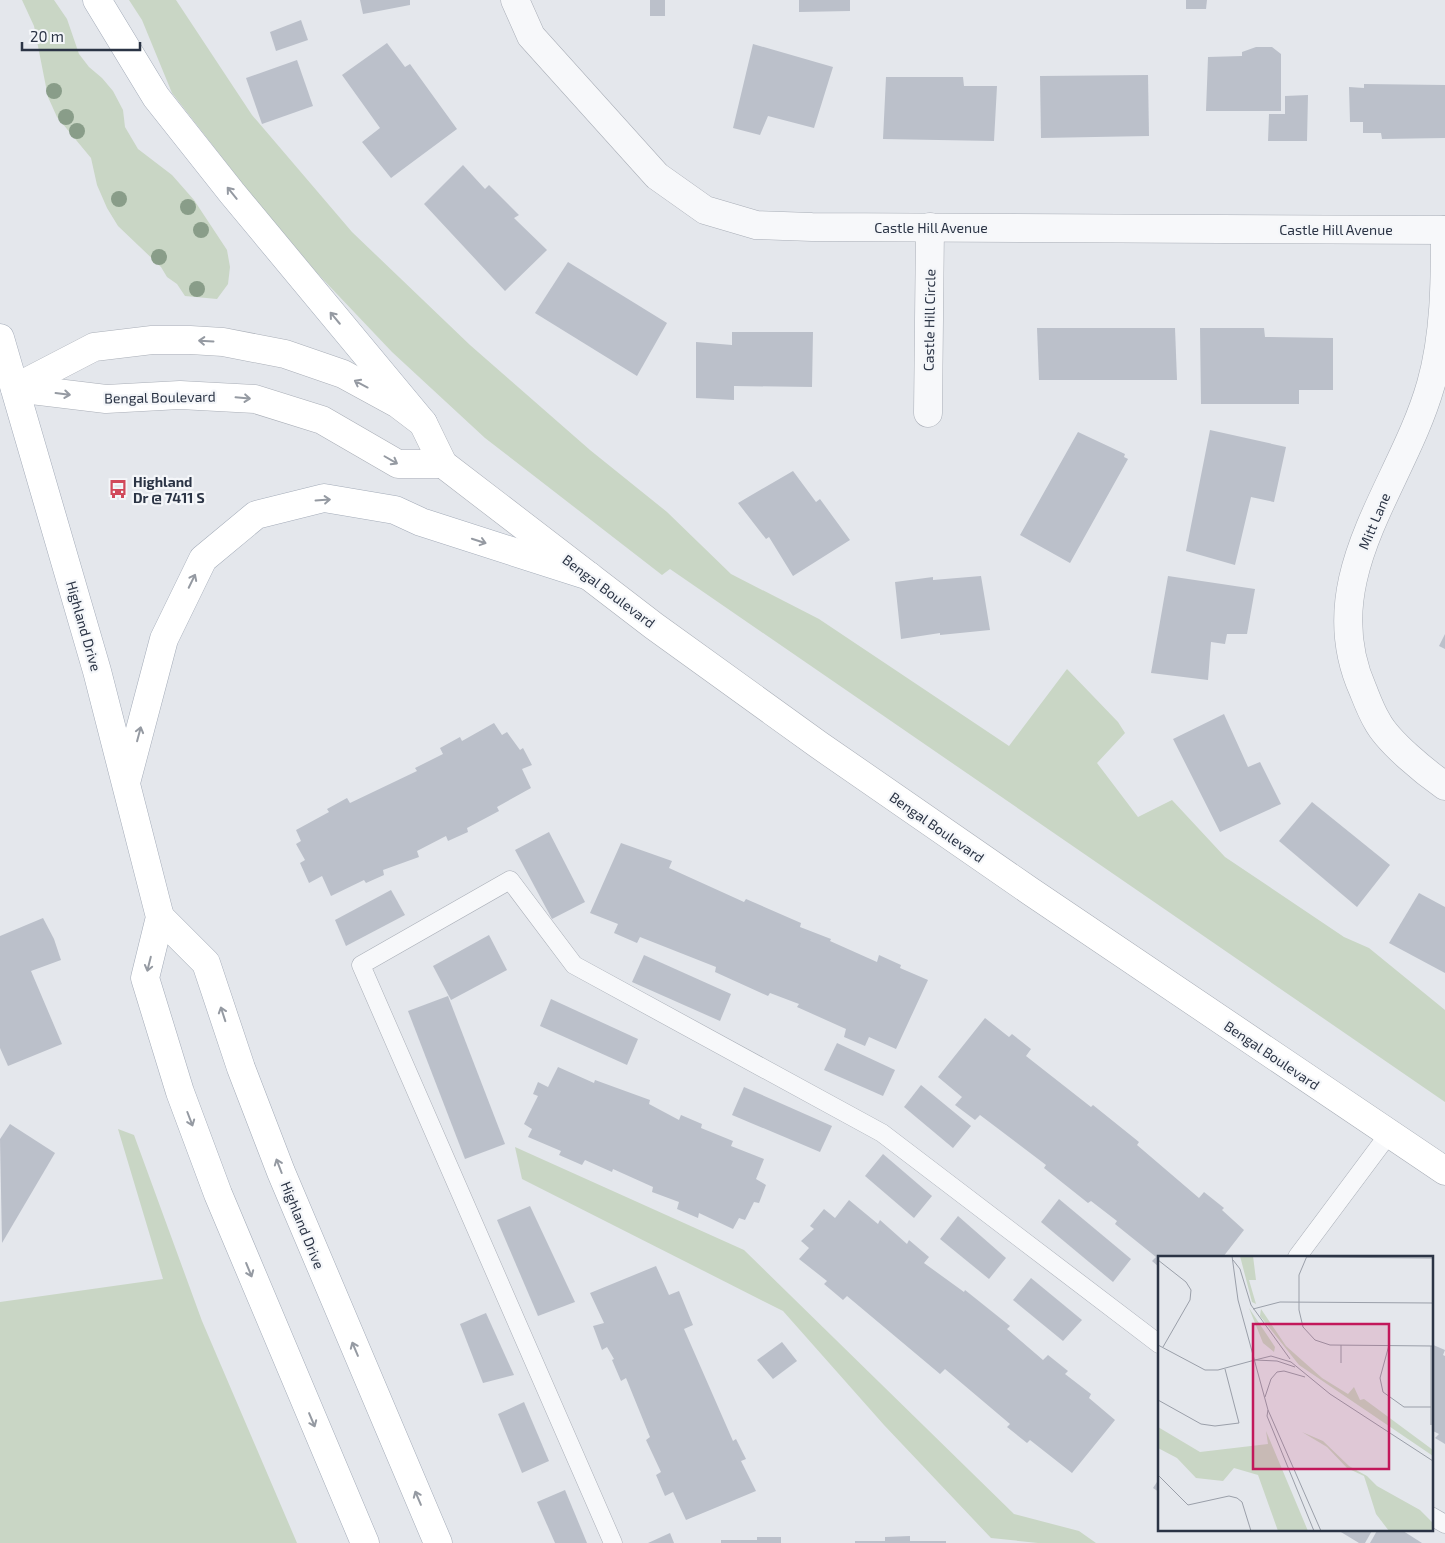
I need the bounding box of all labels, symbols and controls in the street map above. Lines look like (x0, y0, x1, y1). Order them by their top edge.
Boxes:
scale bar (22, 20, 140, 52)
text: 20 m (30, 27, 64, 45)
one-way arrow (226, 187, 237, 200)
street label: Castle Hill Avenue (874, 219, 988, 236)
street label: Castle Hill Avenue (1279, 221, 1393, 238)
street label: Castle Hill Circle (920, 269, 938, 371)
one-way arrow (330, 312, 341, 325)
one-way arrow (198, 337, 214, 346)
one-way arrow (354, 379, 369, 389)
street label: Bengal Boulevard (104, 388, 216, 406)
one-way arrow (55, 389, 71, 399)
one-way arrow (235, 393, 251, 403)
one-way arrow (384, 455, 398, 465)
place label: Highland Dr @ 7411 S (133, 473, 205, 506)
bus stop icon: Highland Dr @ 7411 S (107, 478, 129, 500)
street label: Mitt Lane (1354, 490, 1394, 552)
one-way arrow (315, 495, 331, 504)
one-way arrow (471, 536, 487, 546)
street label: Bengal Boulevard (559, 551, 659, 631)
one-way arrow (188, 574, 197, 589)
street label: Highland Drive (63, 579, 105, 673)
one-way arrow (135, 726, 145, 742)
street label: Bengal Boulevard (886, 788, 988, 866)
one-way arrow (144, 955, 153, 971)
one-way arrow (218, 1006, 227, 1022)
street label: Bengal Boulevard (1221, 1017, 1323, 1093)
one-way arrow (186, 1111, 195, 1126)
one-way arrow (274, 1159, 283, 1174)
street label: Highland Drive (278, 1179, 328, 1271)
inset map (1158, 1256, 1432, 1530)
one-way arrow (245, 1262, 255, 1277)
one-way arrow (349, 1342, 359, 1357)
one-way arrow (308, 1412, 318, 1427)
one-way arrow (413, 1491, 423, 1506)

